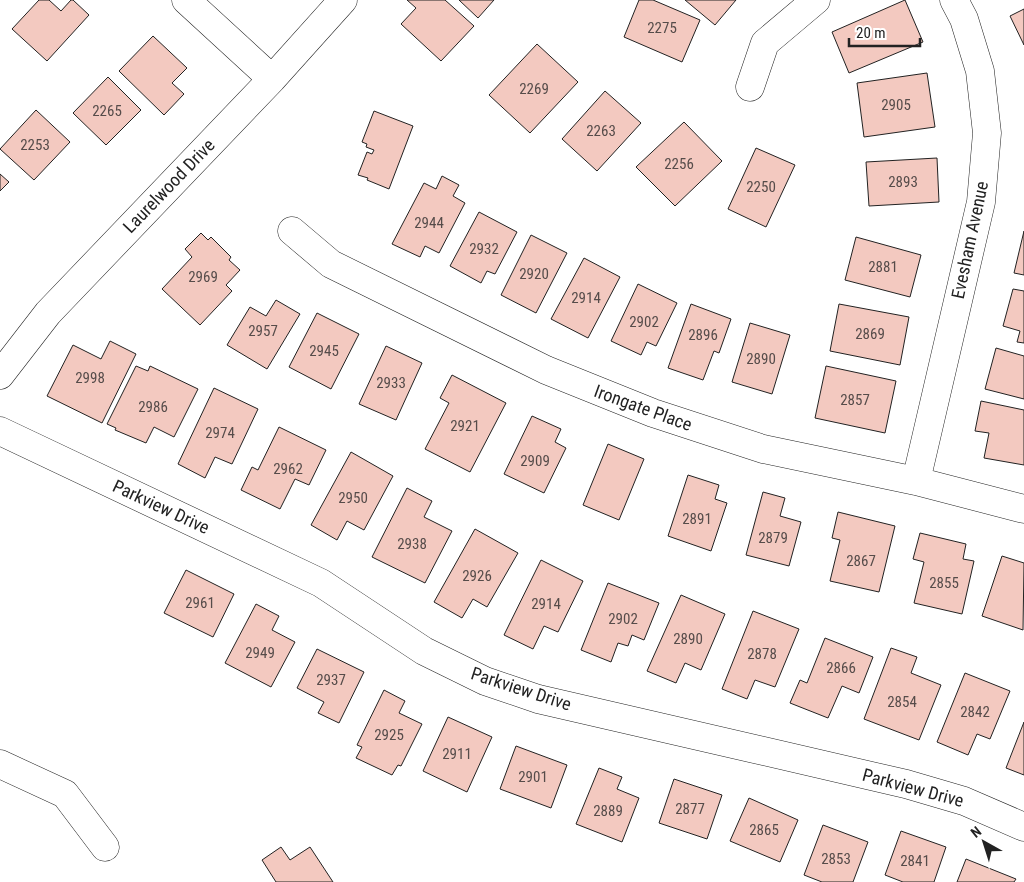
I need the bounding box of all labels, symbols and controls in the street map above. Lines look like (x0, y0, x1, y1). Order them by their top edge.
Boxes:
scale bar (849, 15, 920, 47)
house number: 2275 (647, 19, 677, 37)
text: 20 m (856, 24, 886, 42)
house number: 2269 (519, 80, 549, 98)
house number: 2905 (881, 96, 911, 114)
house number: 2265 (92, 102, 122, 120)
house number: 2263 (586, 122, 616, 140)
street label: Laurelwood Drive (119, 134, 219, 237)
house number: 2253 (20, 136, 50, 154)
house number: 2256 (664, 155, 694, 173)
house number: 2893 (888, 173, 918, 191)
house number: 2250 (746, 178, 776, 196)
street label: Evesham Avenue (947, 179, 992, 301)
house number: 2944 (414, 214, 444, 232)
house number: 2932 (469, 240, 499, 258)
house number: 2881 (868, 258, 898, 276)
house number: 2920 (519, 265, 549, 283)
house number: 2969 (188, 268, 218, 286)
house number: 2914 (571, 289, 601, 307)
house number: 2902 (629, 313, 659, 331)
house number: 2957 (248, 322, 278, 340)
house number: 2869 (855, 325, 885, 343)
house number: 2896 (688, 326, 718, 344)
house number: 2945 (309, 342, 339, 360)
house number: 2890 (746, 350, 776, 368)
house number: 2998 (75, 369, 105, 387)
house number: 2933 (376, 374, 406, 392)
street label: Irongate Place (591, 380, 695, 435)
house number: 2857 (840, 391, 870, 409)
house number: 2986 (138, 398, 168, 416)
house number: 2921 (450, 417, 480, 435)
house number: 2974 (205, 424, 235, 442)
house number: 2909 (520, 452, 550, 470)
house number: 2962 (273, 460, 303, 478)
street label: Parkview Drive (110, 475, 213, 538)
house number: 2950 (338, 489, 368, 507)
house number: 2891 (682, 510, 712, 528)
house number: 2879 (758, 529, 788, 547)
house number: 2938 (397, 535, 427, 553)
house number: 2867 (846, 552, 876, 570)
house number: 2926 (462, 567, 492, 585)
house number: 2855 (929, 574, 959, 592)
house number: 2961 (185, 594, 215, 612)
house number: 2914 (531, 595, 561, 613)
house number: 2902 (608, 610, 638, 628)
house number: 2890 (673, 630, 703, 648)
house number: 2949 (245, 644, 275, 662)
house number: 2878 (747, 645, 777, 663)
house number: 2866 (826, 659, 856, 677)
street label: Parkview Drive (468, 662, 574, 715)
house number: 2937 (316, 671, 346, 689)
house number: 2854 (887, 693, 917, 711)
house number: 2842 (960, 703, 990, 721)
house number: 2925 (374, 726, 404, 744)
house number: 2911 (442, 745, 472, 763)
street label: Parkview Drive (860, 764, 966, 811)
house number: 2901 (518, 768, 548, 786)
house number: 2877 (675, 800, 705, 818)
house number: 2889 (593, 802, 623, 820)
north arrow (959, 817, 1009, 867)
house number: 2865 (749, 821, 779, 839)
text: N (967, 823, 984, 841)
house number: 2853 (821, 850, 851, 868)
house number: 2841 (900, 852, 930, 870)

